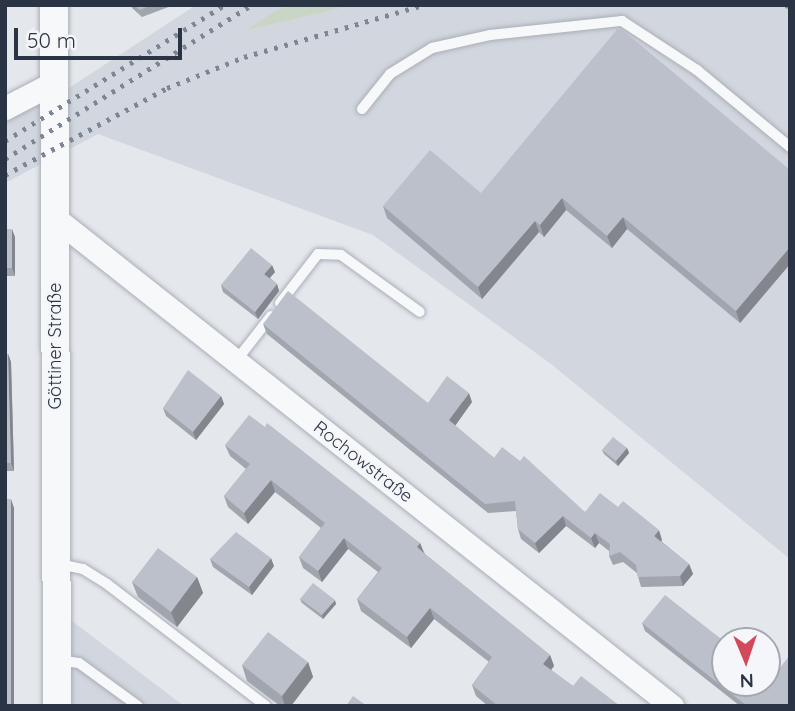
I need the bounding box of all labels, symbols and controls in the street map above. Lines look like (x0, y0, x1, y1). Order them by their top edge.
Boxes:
scale bar (18, 14, 186, 58)
text: 50 m (27, 27, 76, 53)
street label: Göttiner Straße (44, 283, 66, 409)
street label: Rochowstraße (309, 417, 417, 507)
north arrow (711, 627, 781, 697)
text: N (739, 669, 754, 693)

